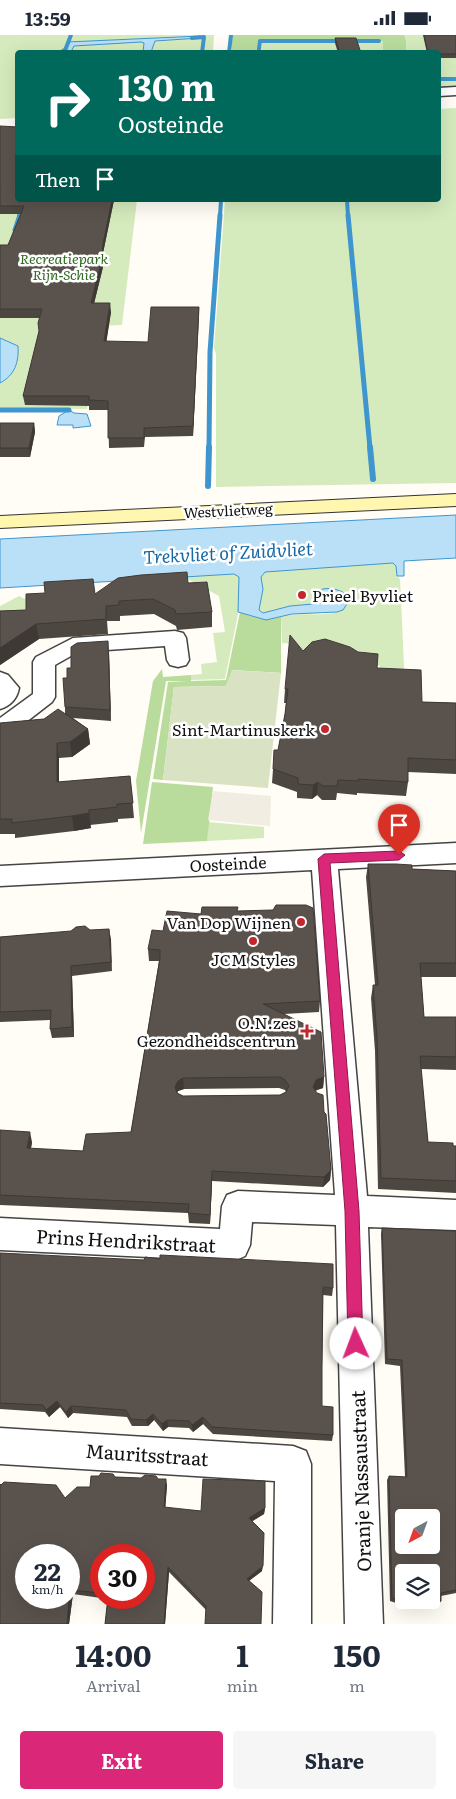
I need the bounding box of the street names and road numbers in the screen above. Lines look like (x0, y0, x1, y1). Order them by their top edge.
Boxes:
street label: Westvlietweg (183, 498, 273, 522)
street label: Oosteinde (189, 849, 267, 877)
street label: Prins Hendrikstraat (35, 1221, 217, 1259)
street label: Oranje Nassaustraat (343, 1389, 377, 1572)
street label: Mauritsstraat (84, 1436, 210, 1472)

